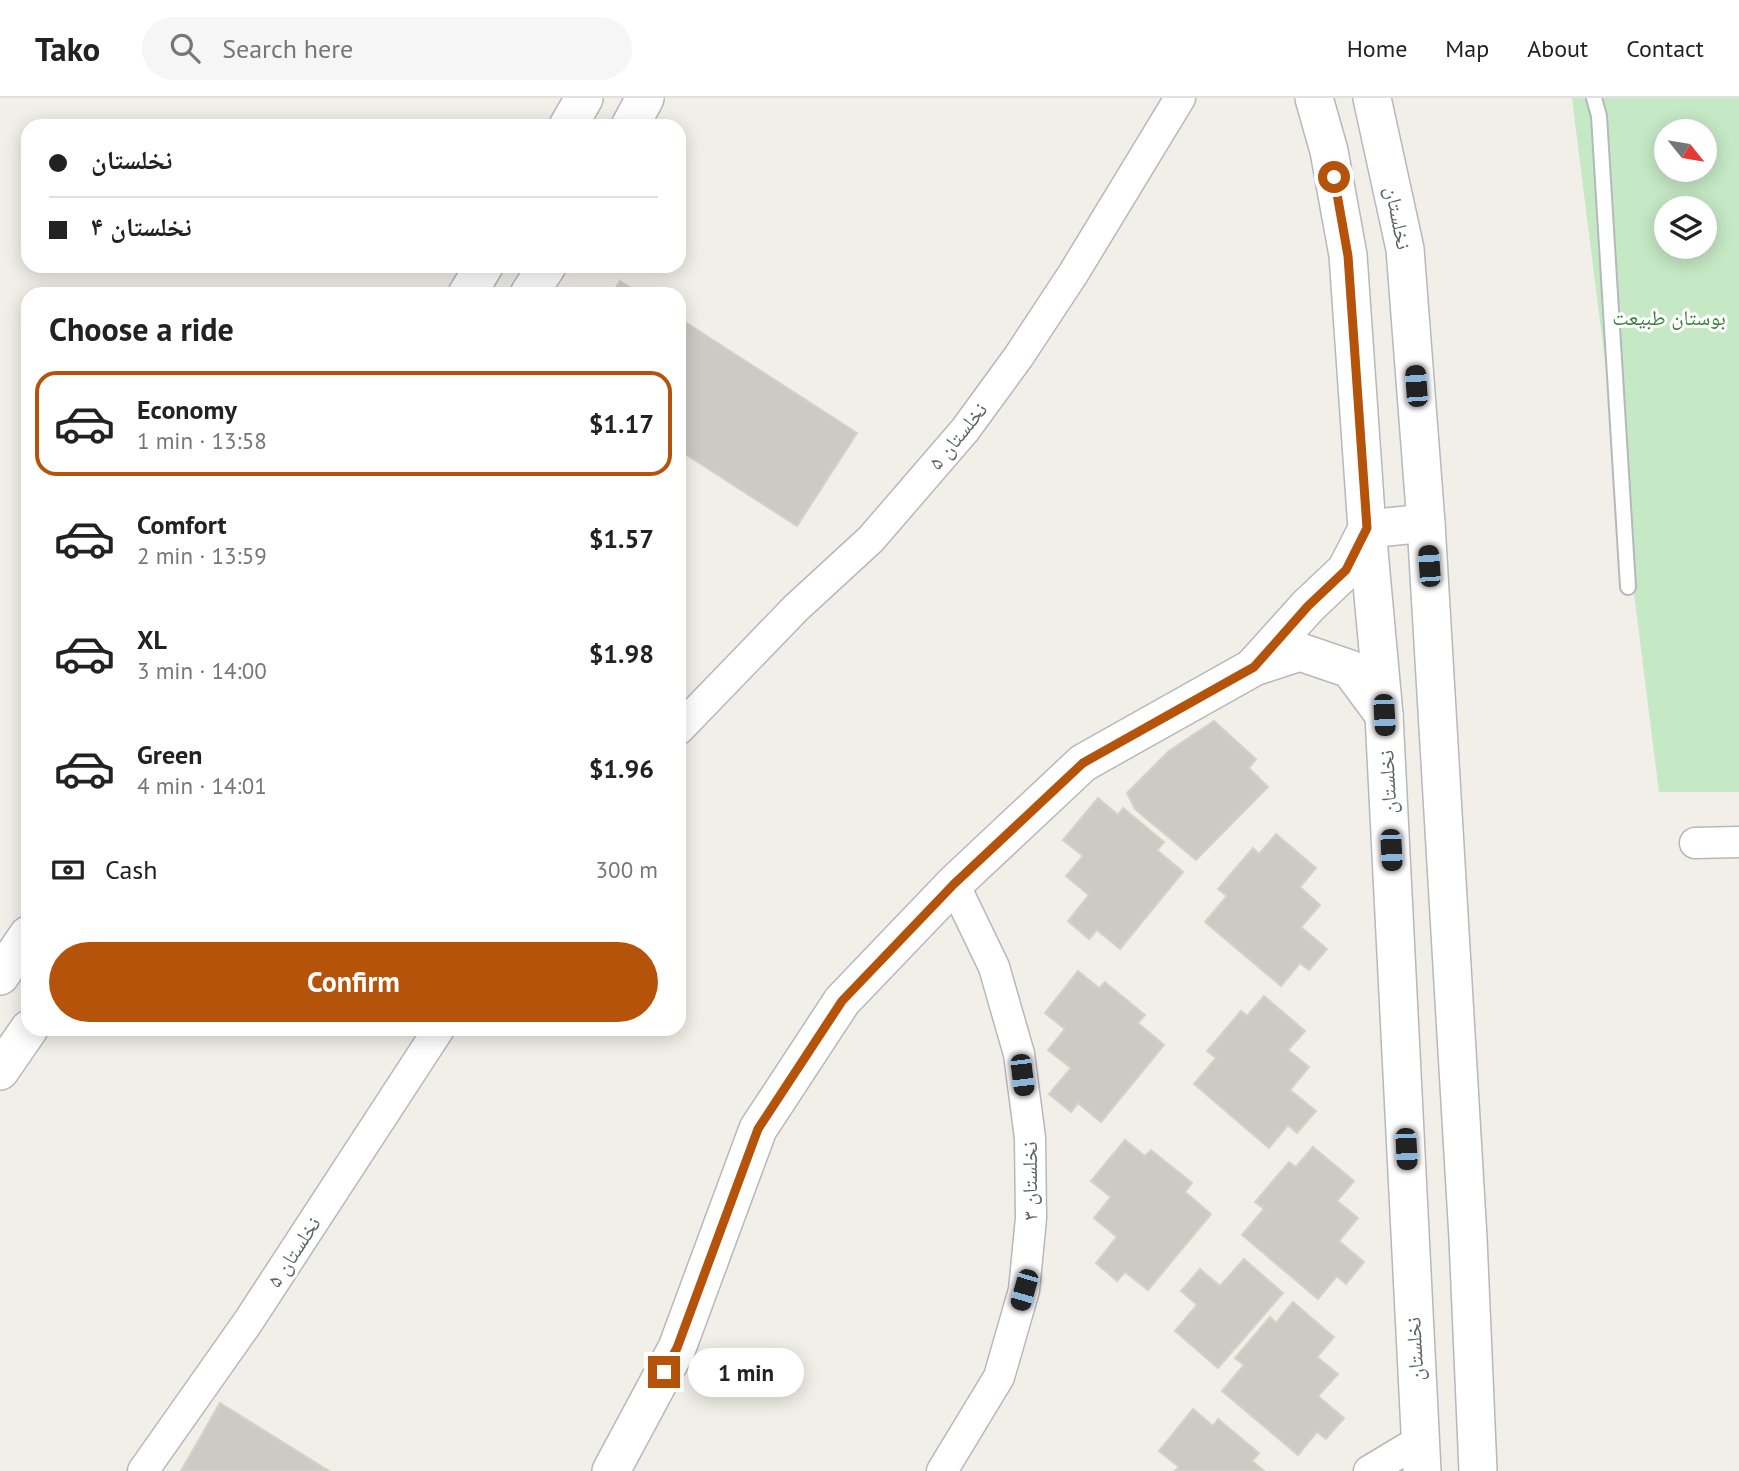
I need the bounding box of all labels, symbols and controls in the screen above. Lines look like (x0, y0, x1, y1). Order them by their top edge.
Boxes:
search box (142, 17, 632, 80)
text: Tako (35, 27, 100, 70)
icon: search (166, 29, 204, 67)
text: Search here (222, 32, 353, 65)
text: Home (1347, 33, 1407, 64)
text: Map (1445, 33, 1489, 64)
text: About (1527, 33, 1588, 64)
text: Contact (1626, 33, 1704, 64)
north arrow (1654, 119, 1717, 182)
map controls (1654, 119, 1717, 259)
text: نخلستان (91, 143, 172, 176)
route start (1318, 161, 1350, 193)
street label: نخلستان (1379, 184, 1418, 252)
button: layers (1654, 196, 1717, 259)
text: نخلستان ۴ (91, 210, 192, 243)
park label: بوستان طبیعت (1612, 304, 1726, 331)
text: Choose a ride (49, 308, 234, 350)
car (1405, 364, 1428, 408)
icon: car (53, 392, 116, 455)
text: Economy (137, 393, 237, 426)
street label: نخلستان ۵ (922, 396, 993, 475)
text: $1.17 (589, 407, 654, 440)
text: 1 min · 13:58 (137, 426, 267, 455)
icon: car (53, 507, 116, 570)
text: Comfort (137, 508, 227, 541)
text: $1.57 (589, 522, 654, 555)
text: 2 min · 13:59 (137, 541, 267, 570)
car (1418, 544, 1441, 588)
icon: car (53, 622, 116, 685)
text: XL (137, 623, 167, 656)
text: $1.98 (589, 637, 654, 670)
text: 3 min · 14:00 (137, 656, 267, 685)
car (1373, 693, 1396, 737)
icon: car (53, 737, 116, 800)
text: Green (137, 738, 202, 771)
street label: نخلستان (1372, 749, 1403, 815)
text: $1.96 (589, 752, 654, 785)
text: 4 min · 14:01 (137, 771, 267, 800)
car (1380, 828, 1403, 872)
icon: cash (49, 851, 87, 889)
text: Cash (105, 853, 157, 886)
text: 300 m (596, 855, 658, 884)
button: Confirm (49, 942, 658, 1022)
car (1010, 1053, 1035, 1097)
car (1395, 1127, 1418, 1171)
street label: نخلستان ۳ (1016, 1141, 1043, 1221)
street label: نخلستان ۵ (261, 1211, 326, 1292)
car (1009, 1267, 1040, 1313)
street label: نخلستان (1399, 1316, 1430, 1382)
callout: 1 min (688, 1348, 804, 1396)
route end (648, 1356, 680, 1388)
text: 1 min (718, 1358, 774, 1387)

